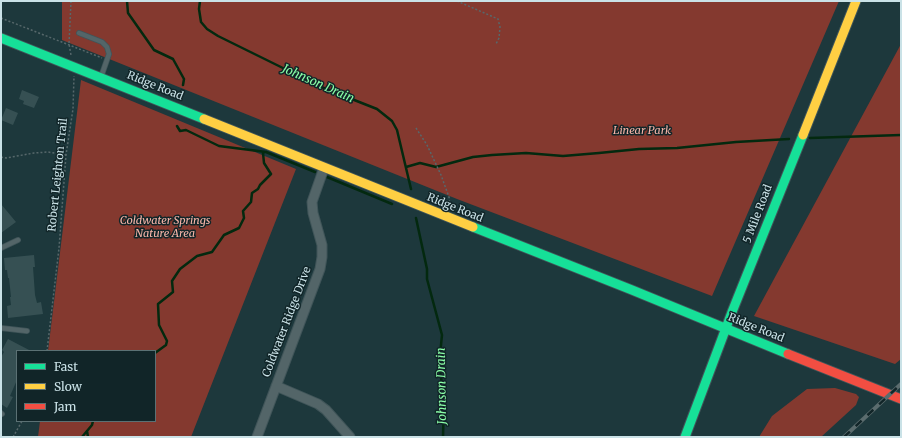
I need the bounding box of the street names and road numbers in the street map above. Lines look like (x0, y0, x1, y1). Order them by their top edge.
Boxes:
street label: Ridge Road (125, 69, 185, 103)
street label: Robert Leighton Trail (45, 118, 71, 232)
street label: 5 Mile Road (741, 183, 775, 245)
street label: Ridge Road (425, 191, 485, 225)
street label: Coldwater Ridge Drive (260, 265, 314, 379)
street label: Ridge Road (726, 311, 786, 345)

